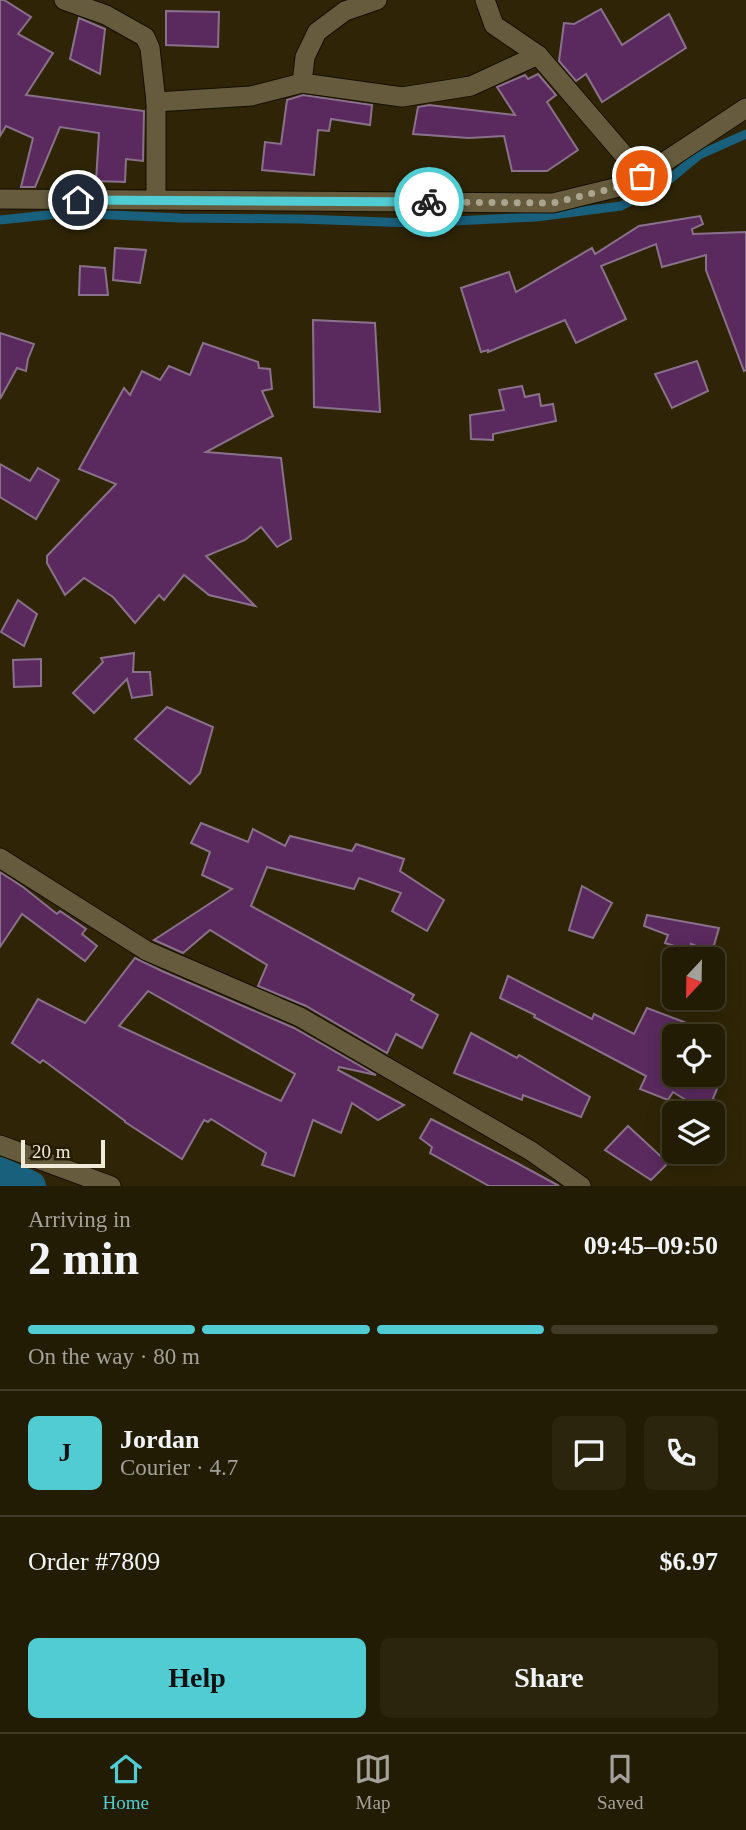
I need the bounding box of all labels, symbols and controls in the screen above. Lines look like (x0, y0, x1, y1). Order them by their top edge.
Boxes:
pin (612, 146, 672, 206)
icon: bag (623, 157, 661, 195)
courier (394, 167, 464, 237)
pin (48, 170, 108, 230)
icon: home (59, 181, 97, 219)
icon: bike (410, 183, 448, 221)
north arrow (662, 947, 724, 1010)
map controls (662, 947, 725, 1164)
button: locate (662, 1024, 725, 1087)
button: layers (662, 1101, 725, 1164)
scale bar (21, 1137, 105, 1169)
text: 20 m (32, 1141, 71, 1162)
text: Arriving in (28, 1207, 131, 1232)
text: 09:45–09:50 (584, 1231, 718, 1260)
text: 2 min (28, 1233, 139, 1284)
text: On the way · 80 m (28, 1344, 200, 1369)
button: chat (552, 1416, 626, 1490)
button: phone (644, 1416, 718, 1490)
text: Jordan (120, 1425, 199, 1454)
text: J (59, 1438, 72, 1467)
text: Courier · 4.7 (120, 1455, 238, 1480)
text: Order #7809 (28, 1547, 160, 1576)
text: $6.97 (660, 1547, 718, 1576)
button: Help (28, 1638, 366, 1718)
button: Share (380, 1638, 718, 1718)
tab: Home (103, 1750, 149, 1814)
tab: Map (354, 1750, 392, 1814)
tab: Saved (597, 1750, 643, 1814)

